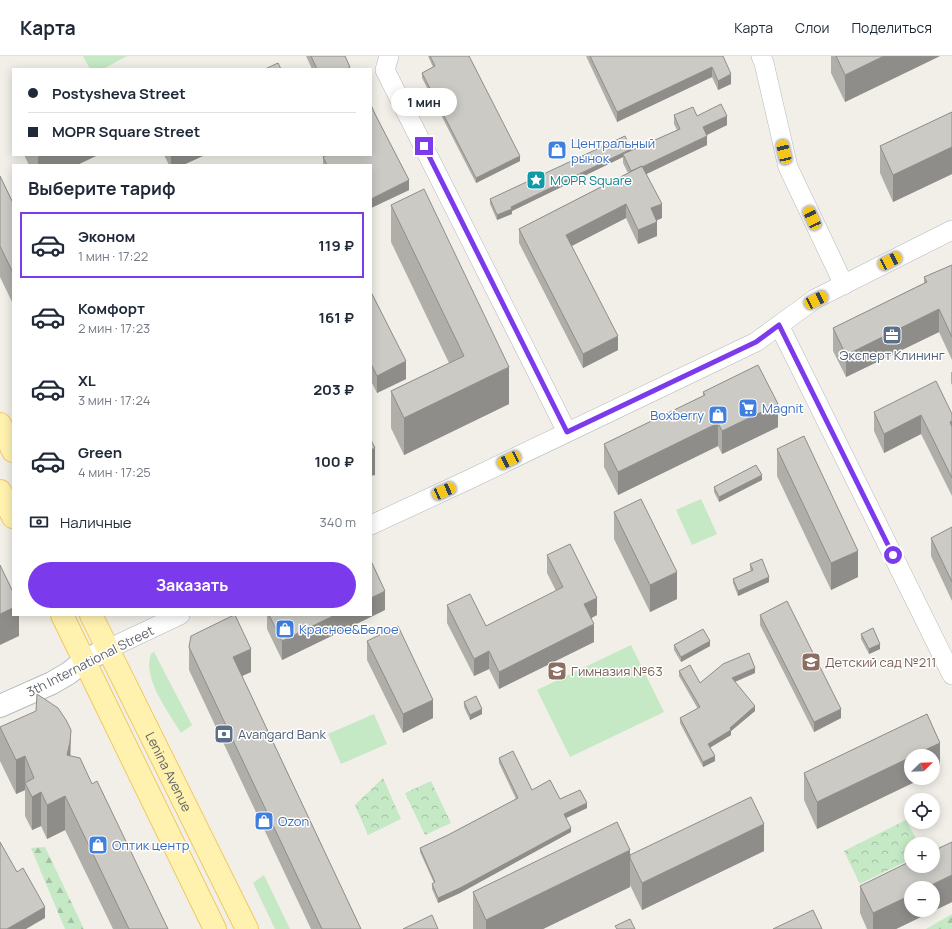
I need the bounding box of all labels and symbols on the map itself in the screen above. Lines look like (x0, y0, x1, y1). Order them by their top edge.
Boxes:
callout: 1 мин (391, 88, 457, 116)
place label: Центральный рынок (571, 134, 655, 167)
route end (415, 137, 433, 155)
shop icon: Центральный рынок (546, 139, 568, 161)
car (775, 139, 793, 165)
place icon: MOPR Square (525, 169, 547, 191)
place label: MOPR Square (550, 171, 632, 189)
car (801, 205, 823, 231)
car (877, 250, 903, 272)
car (803, 289, 829, 311)
office icon: Эксперт Клининг (881, 324, 903, 346)
place label: Эксперт Клининг (839, 346, 945, 364)
supermarket icon: Magnit (737, 397, 759, 419)
place label: Magnit (762, 399, 804, 417)
shop icon: Boxberry (707, 404, 729, 426)
place label: Boxberry (650, 406, 704, 424)
car (496, 449, 522, 471)
car (431, 481, 457, 501)
route start (884, 546, 902, 564)
shop icon: Красное&Белое (274, 618, 296, 640)
place label: Красное&Белое (299, 620, 399, 638)
street label: 3th International Street (23, 621, 157, 701)
school or university icon: Детский сад №211 (800, 651, 822, 673)
place label: Детский сад №211 (825, 653, 936, 671)
school or university icon: Гимназия №63 (546, 660, 568, 682)
place label: Гимназия №63 (571, 662, 663, 680)
bank icon: Avangard Bank (213, 723, 235, 745)
place label: Avangard Bank (238, 725, 327, 743)
street label: Lenina Avenue (141, 729, 196, 815)
north arrow (904, 749, 940, 785)
shop icon: Ozon (253, 810, 275, 832)
place label: Ozon (278, 812, 309, 830)
shop icon: Оптик центр (87, 834, 109, 856)
place label: Оптик центр (112, 836, 190, 854)

